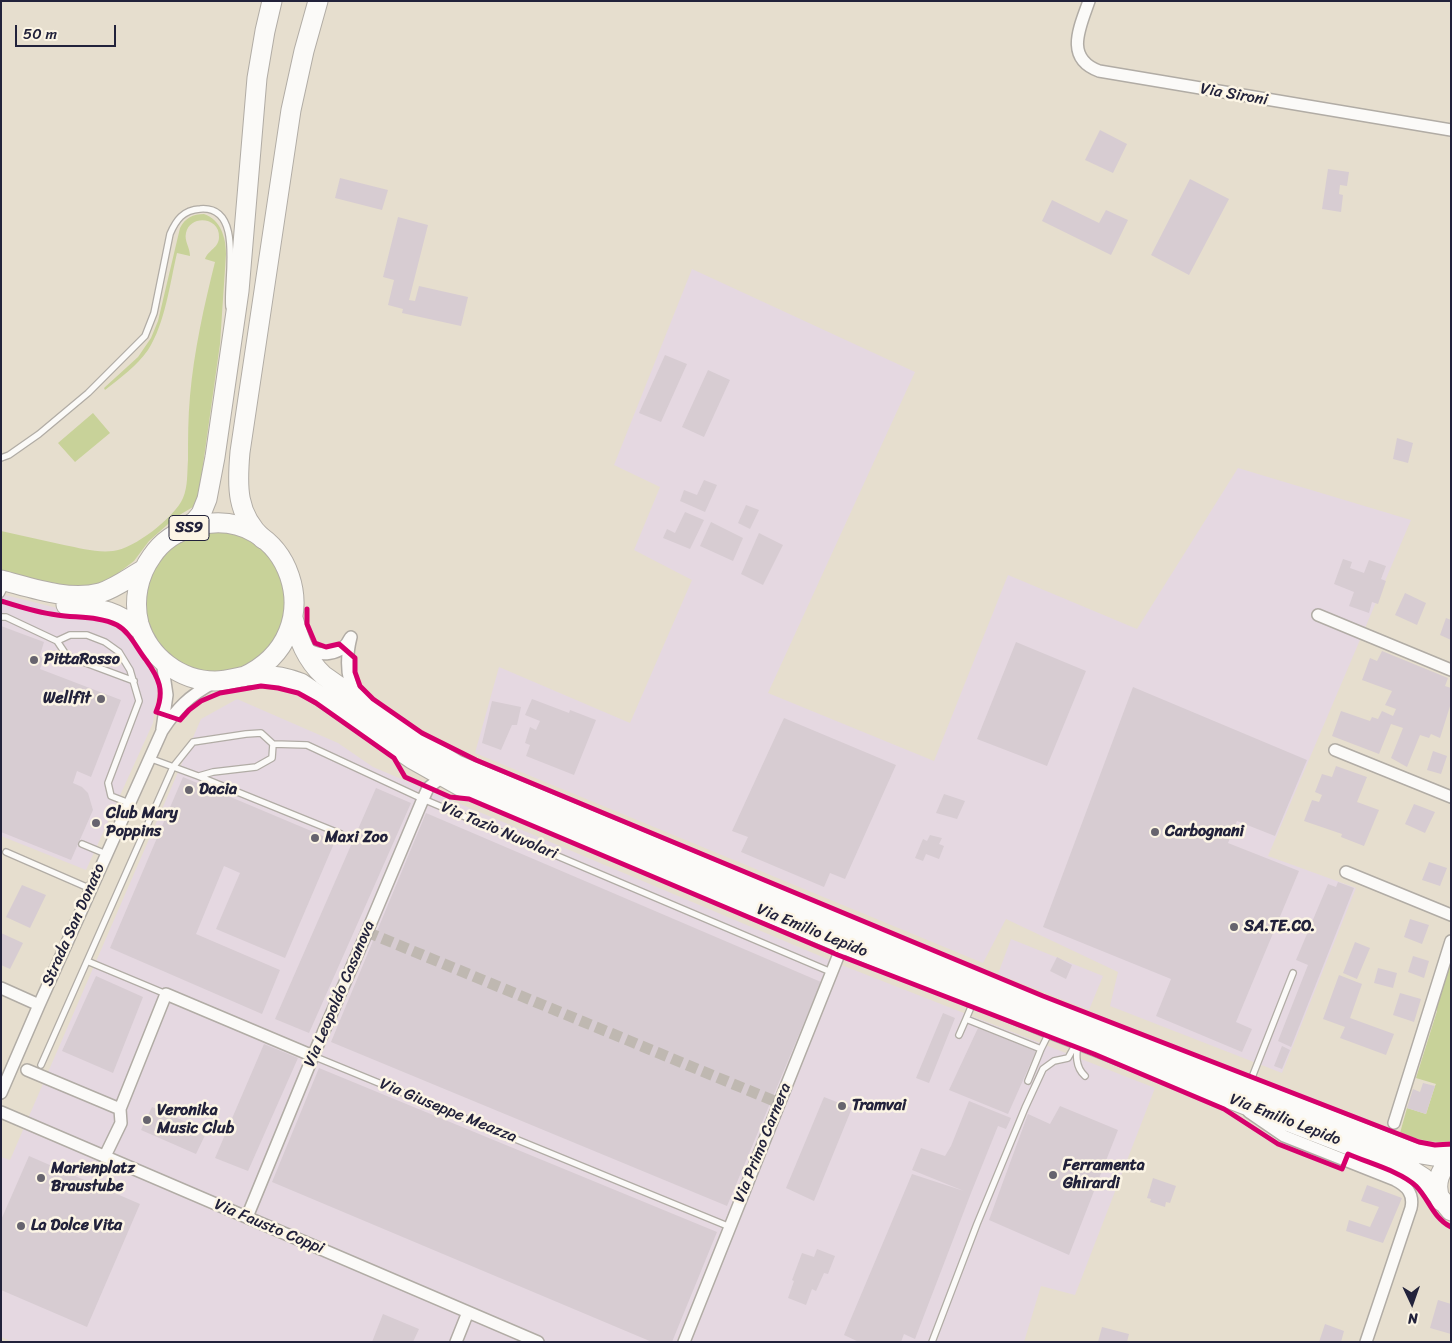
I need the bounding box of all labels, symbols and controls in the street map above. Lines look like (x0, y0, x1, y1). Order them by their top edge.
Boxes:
scale bar (18, 15, 119, 47)
text: 50 m (23, 21, 57, 47)
street label: Via Sironi (1199, 80, 1269, 110)
road number: SS9 (169, 516, 209, 540)
place label: PittaRosso (44, 650, 120, 670)
marker: PittaRosso (28, 654, 40, 666)
place label: Wellfit (43, 689, 91, 709)
marker: Wellfit (95, 693, 107, 705)
place label: Dacia (199, 780, 237, 800)
marker: Dacia (183, 784, 195, 796)
street label: Via Tazio Nuvolari (438, 798, 560, 864)
place label: Club Mary Poppins (106, 804, 178, 842)
marker: Club Mary Poppins (90, 817, 102, 829)
place label: Carbognani (1165, 822, 1244, 842)
marker: Carbognani (1149, 826, 1161, 838)
place label: Maxi Zoo (325, 828, 388, 848)
marker: Maxi Zoo (309, 832, 321, 844)
street label: Strada San Donato (38, 861, 110, 989)
street label: Via Emilio Lepido (754, 900, 870, 962)
place label: SA.TE.CO. (1244, 917, 1315, 937)
street label: Via Leopoldo Casanova (301, 918, 379, 1070)
marker: SA.TE.CO. (1228, 921, 1240, 933)
street label: Via Giuseppe Meazza (377, 1075, 519, 1147)
street label: Via Primo Carnera (730, 1080, 796, 1206)
street label: Via Emilio Lepido (1227, 1090, 1343, 1150)
place label: Tramvai (852, 1096, 906, 1116)
marker: Tramvai (836, 1100, 848, 1112)
place label: Veronika Music Club (157, 1101, 234, 1139)
marker: Veronika Music Club (141, 1114, 153, 1126)
place label: Ferramenta Ghirardi (1063, 1156, 1145, 1194)
place label: Marienplatz Braustube (51, 1159, 135, 1197)
marker: Ferramenta Ghirardi (1047, 1169, 1059, 1181)
marker: Marienplatz Braustube (35, 1172, 47, 1184)
street label: Via Fausto Coppi (211, 1195, 327, 1259)
place label: La Dolce Vita (31, 1216, 122, 1236)
marker: La Dolce Vita (15, 1220, 27, 1232)
north arrow (1387, 1278, 1437, 1328)
text: N (1407, 1306, 1418, 1331)

